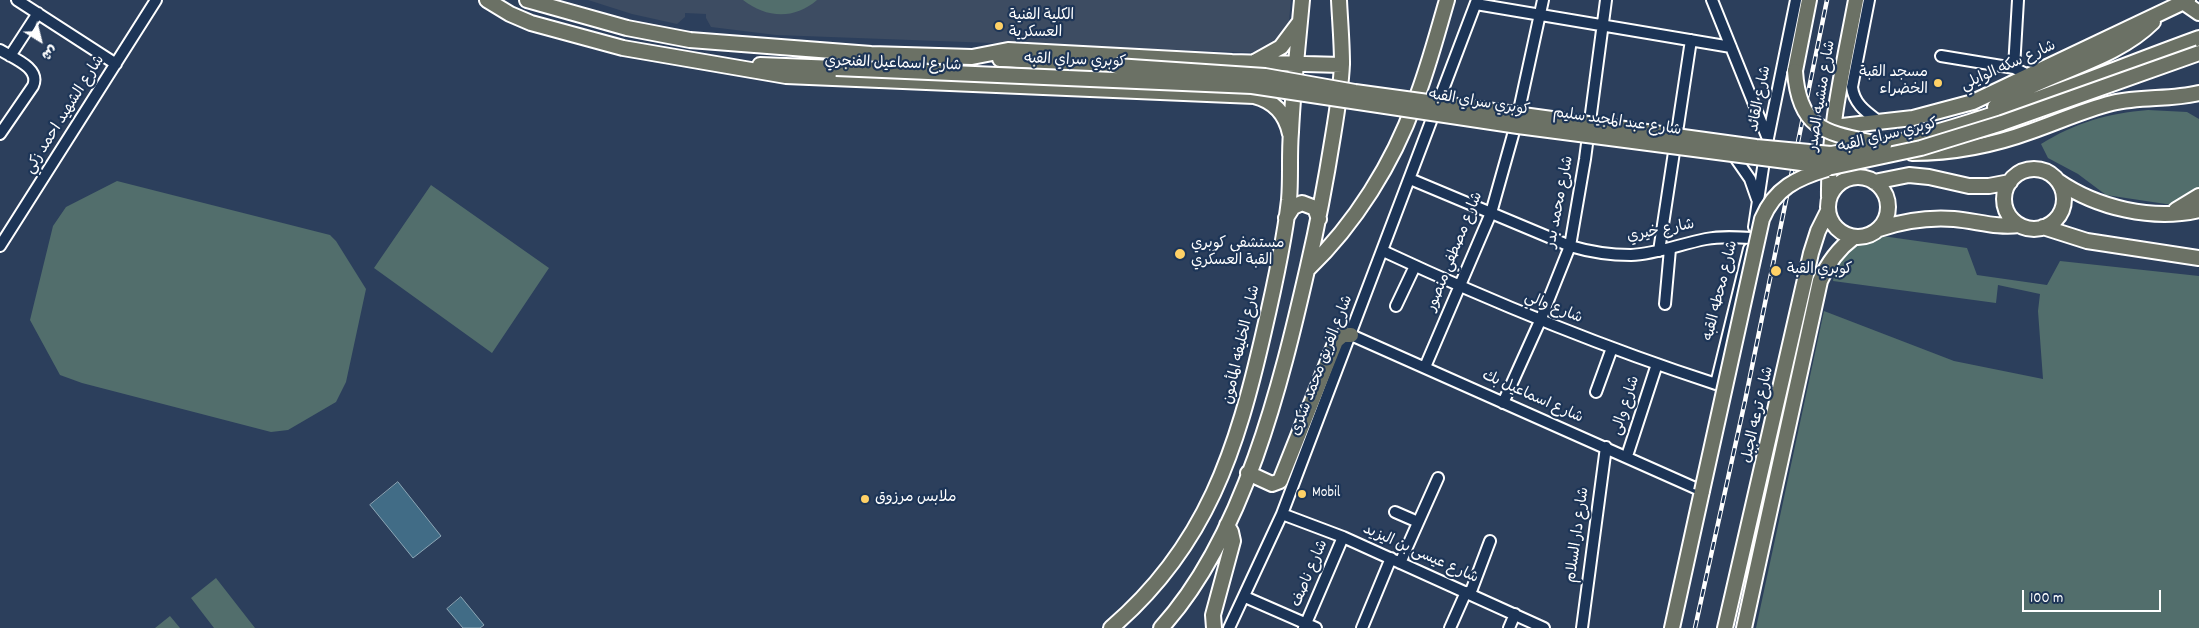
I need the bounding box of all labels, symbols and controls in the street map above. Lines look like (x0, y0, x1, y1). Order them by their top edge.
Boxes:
place label: الكلية الفنية العسكرية (1009, 8, 1074, 43)
north arrow (15, 15, 65, 65)
marker: الكلية الفنية العسكرية (993, 20, 1005, 32)
street label: شارع سكه الوايلي (1959, 38, 2059, 96)
street label: شارع منشيه الصدر (1805, 39, 1841, 153)
street label: كوبري سراي القبه (1024, 51, 1126, 73)
street label: شارع الشهيد احمد زكي (22, 52, 110, 178)
street label: شارع اسماعيل الفنجري (824, 54, 962, 76)
street label: شارع القائد (1746, 64, 1776, 134)
place label: مسجد القبة الخضراء (1859, 65, 1928, 100)
marker: مسجد القبة الخضراء (1932, 77, 1944, 89)
street label: كوبري سراي القبه (1427, 87, 1531, 121)
street label: شارع عبد المجيد سليم (1552, 105, 1682, 141)
street label: كوبري سراي القبه (1836, 116, 1940, 158)
street label: شارع محمد بدر (1543, 155, 1579, 249)
street label: شارع مصطفي منصور (1424, 190, 1488, 314)
street label: شارع خيري (1626, 217, 1696, 247)
place label: مستشفى كوبري القبة العسكري (1191, 236, 1285, 271)
street label: شارع محطه القبه (1701, 239, 1743, 343)
marker: مستشفى كوبري القبة العسكري (1173, 247, 1187, 261)
place label: كوبري القبة (1787, 262, 1853, 280)
marker: كوبري القبة (1769, 264, 1783, 278)
street label: شارع الخليفه المأمون (1221, 284, 1265, 406)
street label: شارع والي (1521, 289, 1585, 329)
street label: شارع الفريق محمد شكرى (1288, 293, 1358, 439)
street label: شارع ترعه الجبل (1739, 365, 1779, 465)
street label: شارع اسماعيل بك (1479, 368, 1585, 428)
street label: شارع والى (1609, 374, 1645, 438)
place label: Mobil (1312, 485, 1340, 503)
street label: شارع دار السلام (1563, 486, 1595, 584)
marker: Mobil (1296, 488, 1308, 500)
place label: ملابس مرزوق (875, 490, 956, 508)
marker: ملابس مرزوق (859, 493, 871, 505)
street label: شارع عيسى بن اليزيد (1359, 521, 1481, 589)
street label: شارع ناصف (1289, 538, 1333, 610)
scale bar (2024, 580, 2163, 612)
text: 100 m (2030, 588, 2063, 610)

